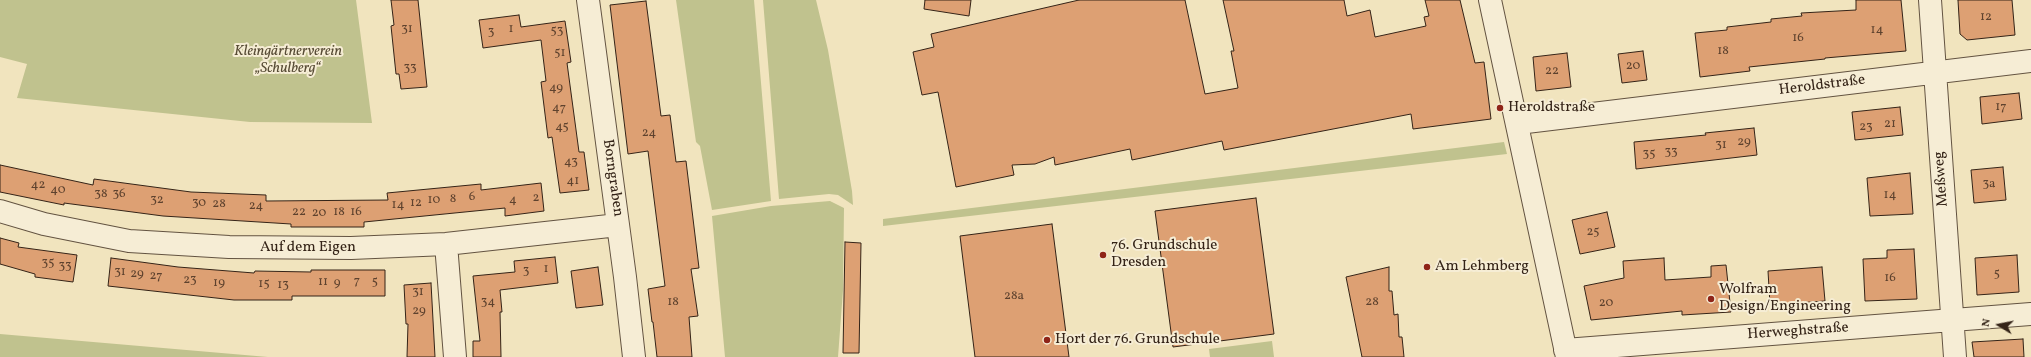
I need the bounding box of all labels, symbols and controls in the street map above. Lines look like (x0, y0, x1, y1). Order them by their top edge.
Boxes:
house number: 12 (1980, 10, 1992, 26)
house number: 31 (401, 22, 413, 38)
house number: 1 (508, 22, 514, 38)
house number: 14 (1871, 23, 1883, 39)
house number: 53 (551, 24, 563, 40)
house number: 3 (488, 25, 494, 41)
house number: 16 (1792, 31, 1804, 47)
park label: Kleingärtnerverein „Schulberg“ (234, 43, 342, 78)
house number: 18 (1717, 44, 1729, 60)
house number: 51 (554, 46, 566, 62)
house number: 20 (1626, 59, 1640, 75)
house number: 33 (403, 61, 417, 77)
house number: 22 (1545, 64, 1559, 80)
street label: Heroldstraße (1778, 72, 1866, 100)
house number: 49 (549, 81, 563, 97)
place label: Heroldstraße (1508, 99, 1595, 117)
house number: 17 (1995, 100, 2007, 116)
house number: 47 (552, 101, 566, 117)
marker: Heroldstraße (1495, 103, 1505, 113)
house number: 21 (1884, 117, 1896, 133)
house number: 45 (555, 120, 569, 136)
house number: 23 (1859, 120, 1873, 136)
house number: 24 (642, 126, 656, 142)
house number: 29 (1737, 135, 1751, 151)
street label: Borngraben (598, 138, 626, 218)
house number: 31 (1715, 138, 1727, 154)
house number: 33 (1664, 145, 1678, 161)
house number: 35 (1643, 147, 1655, 163)
street label: Meßweg (1931, 151, 1953, 207)
house number: 43 (564, 155, 578, 171)
house number: 41 (567, 174, 579, 190)
house number: 3a (1982, 177, 1996, 193)
house number: 42 (31, 178, 45, 194)
house number: 40 (50, 183, 66, 199)
house number: 38 (94, 187, 108, 203)
house number: 36 (112, 187, 126, 203)
house number: 14 (1884, 188, 1896, 204)
house number: 6 (469, 190, 475, 206)
house number: 2 (533, 191, 539, 207)
house number: 8 (450, 192, 456, 208)
house number: 32 (150, 193, 164, 209)
house number: 10 (428, 193, 440, 209)
house number: 4 (509, 193, 517, 209)
house number: 30 (192, 196, 206, 212)
house number: 12 (410, 196, 422, 212)
house number: 28 (212, 197, 226, 213)
house number: 14 (392, 198, 404, 214)
house number: 24 (249, 199, 263, 215)
house number: 22 (292, 205, 306, 221)
house number: 18 (333, 205, 345, 221)
house number: 16 (350, 205, 362, 221)
house number: 20 (312, 206, 326, 222)
house number: 25 (1586, 225, 1600, 241)
place label: 76. Grundschule Dresden (1111, 237, 1217, 272)
street label: Auf dem Eigen (260, 239, 356, 257)
marker: 76. Grundschule Dresden (1098, 250, 1108, 260)
house number: 35 (42, 256, 54, 272)
place label: Am Lehmberg (1435, 258, 1529, 276)
house number: 33 (58, 259, 72, 275)
house number: 1 (543, 262, 549, 278)
marker: Am Lehmberg (1422, 262, 1432, 272)
house number: 3 (523, 264, 529, 280)
house number: 31 (114, 265, 126, 281)
house number: 29 (130, 267, 144, 283)
house number: 5 (1994, 267, 2000, 283)
house number: 27 (150, 269, 162, 285)
house number: 16 (1884, 271, 1896, 287)
house number: 23 (183, 273, 197, 289)
house number: 7 (354, 274, 360, 290)
house number: 11 (318, 275, 328, 291)
house number: 5 (372, 275, 378, 291)
house number: 19 (213, 276, 225, 292)
house number: 9 (334, 276, 340, 292)
house number: 15 (258, 277, 270, 293)
house number: 13 (277, 278, 289, 294)
place label: Wolfram Design/Engineering (1719, 281, 1851, 316)
house number: 31 (412, 285, 424, 301)
house number: 28a (1004, 289, 1024, 305)
marker: Wolfram Design/Engineering (1706, 294, 1716, 304)
house number: 34 (481, 295, 495, 311)
house number: 18 (667, 295, 679, 311)
house number: 28 (1365, 295, 1379, 311)
house number: 20 (1599, 296, 1613, 312)
house number: 29 (412, 304, 426, 320)
north arrow (1979, 305, 2019, 345)
text: N (1979, 318, 1995, 328)
street label: Herweghstraße (1747, 319, 1849, 345)
place label: Hort der 76. Grundschule (1055, 331, 1220, 349)
marker: Hort der 76. Grundschule (1042, 335, 1052, 345)

